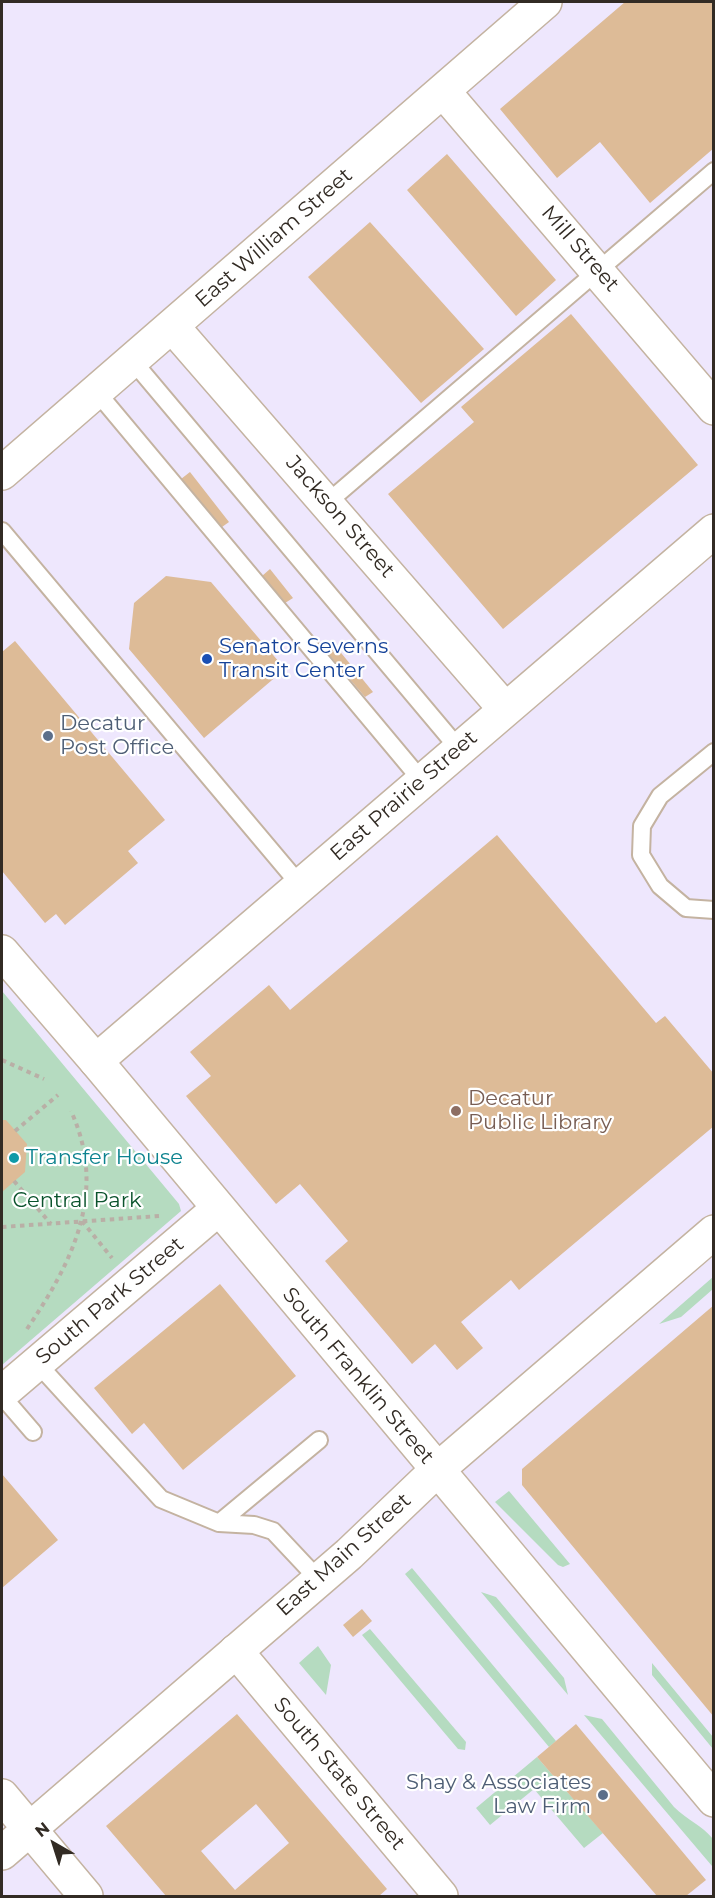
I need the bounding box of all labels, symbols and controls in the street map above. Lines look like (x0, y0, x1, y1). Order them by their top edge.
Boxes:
street label: East William Street (190, 163, 358, 313)
street label: Mill Street (536, 201, 624, 297)
street label: Jackson Street (280, 451, 400, 583)
place label: Senator Severns Transit Center (219, 634, 388, 684)
marker: Senator Severns Transit Center (200, 652, 214, 666)
place label: Decatur Post Office (60, 711, 174, 761)
street label: East Prairie Street (325, 725, 483, 867)
marker: Decatur Post Office (41, 729, 55, 743)
place label: Decatur Public Library (468, 1086, 612, 1136)
marker: Decatur Public Library (449, 1104, 463, 1118)
place label: Transfer House (26, 1145, 183, 1171)
marker: Transfer House (7, 1151, 21, 1165)
park label: Central Park (13, 1188, 141, 1214)
street label: South Park Street (31, 1232, 189, 1370)
street label: South Franklin Street (277, 1283, 439, 1469)
street label: East Main Street (272, 1488, 416, 1622)
street label: South State Street (268, 1693, 410, 1855)
place label: Shay & Associates Law Firm (406, 1770, 591, 1820)
marker: Shay & Associates Law Firm (596, 1788, 610, 1802)
north arrow (24, 1814, 84, 1874)
text: N (31, 1818, 53, 1841)

